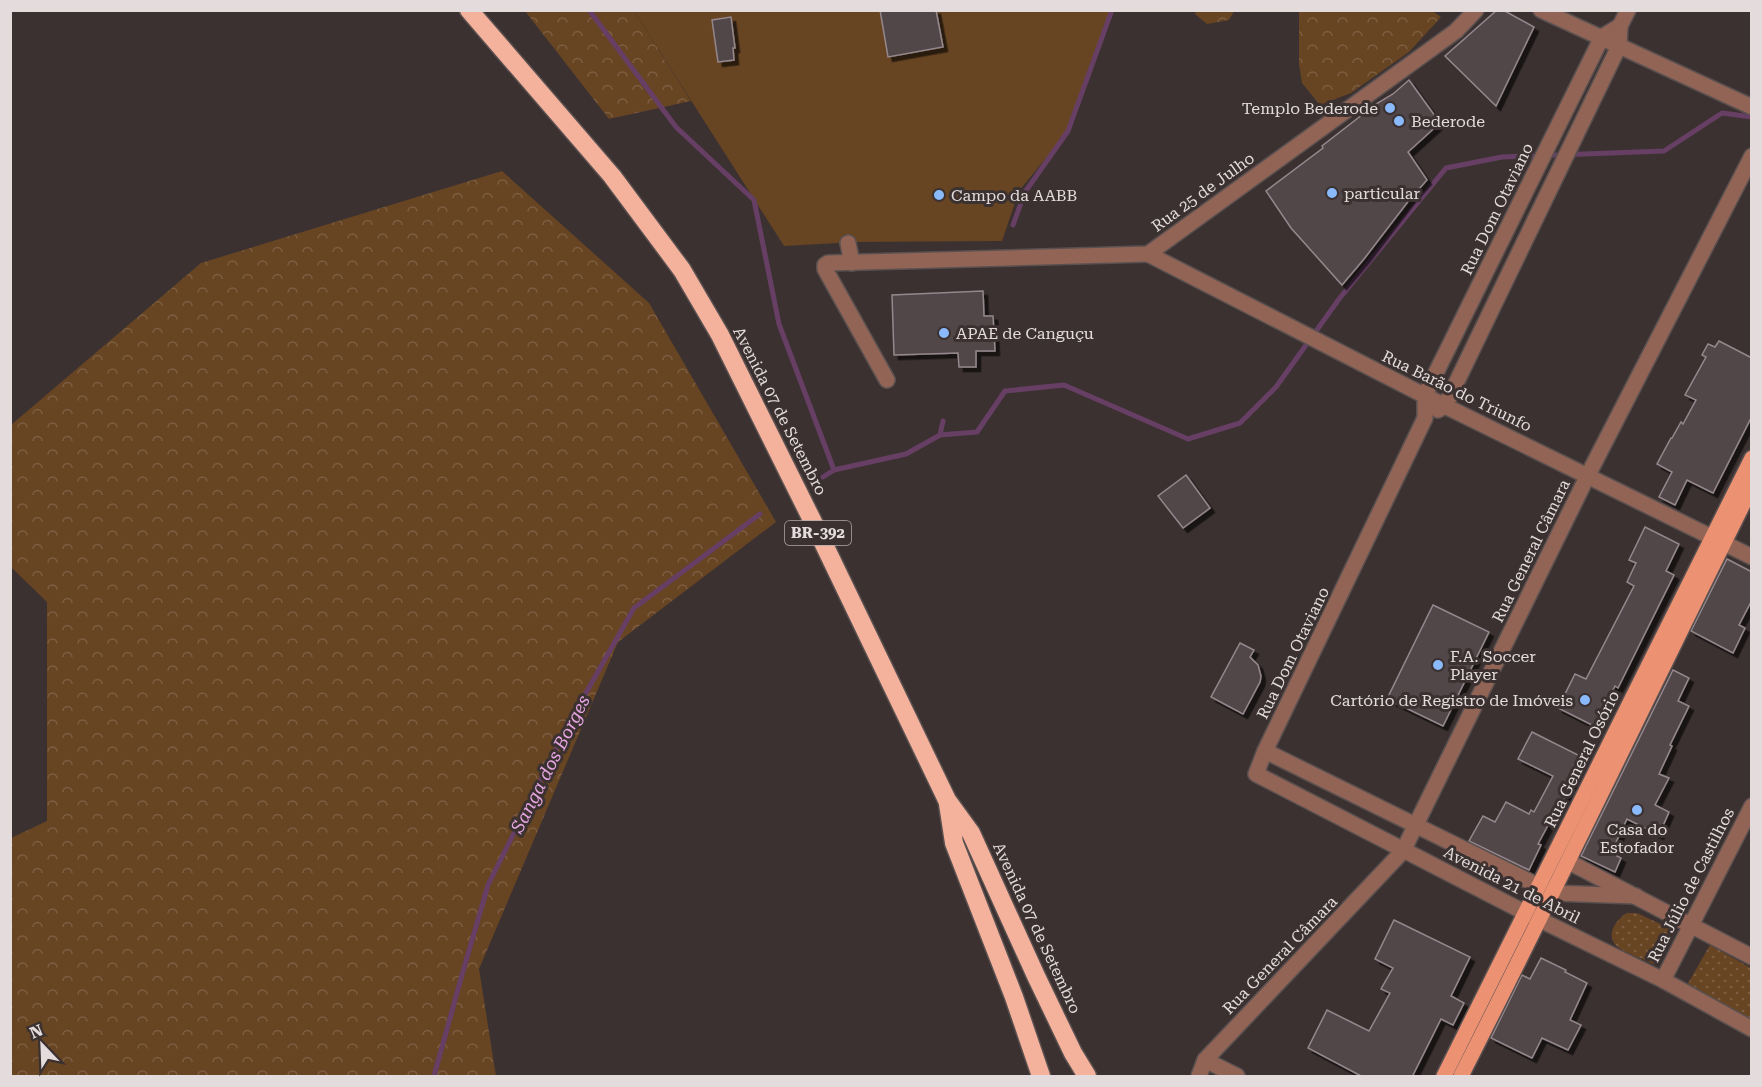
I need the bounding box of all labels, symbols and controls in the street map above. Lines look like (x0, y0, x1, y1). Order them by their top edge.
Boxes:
place label: Templo Bederode (1242, 99, 1378, 118)
marker: Templo Bederode (1383, 101, 1397, 115)
place label: Bederode (1411, 112, 1485, 131)
marker: Bederode (1392, 114, 1406, 128)
street label: Rua Dom Otaviano (1457, 140, 1537, 278)
street label: Rua 25 de Julho (1148, 148, 1258, 236)
place label: particular (1344, 184, 1420, 203)
place label: Campo da AABB (951, 186, 1077, 205)
marker: particular (1325, 186, 1339, 200)
marker: Campo da AABB (932, 188, 946, 202)
street label: Avenida 07 de Setembro (729, 324, 831, 499)
place label: APAE de Canguçu (956, 324, 1094, 343)
marker: APAE de Canguçu (937, 326, 951, 340)
street label: Rua Barão do Triunfo (1379, 346, 1535, 436)
street label: Rua General Câmara (1488, 476, 1574, 626)
road number: BR-392 (785, 521, 851, 545)
street label: Rua Dom Otaviano (1253, 584, 1333, 722)
place label: F.A. Soccer Player (1450, 647, 1536, 684)
marker: F.A. Soccer Player (1431, 658, 1445, 672)
street label: Rua General Osório (1541, 687, 1623, 830)
place label: Cartório de Registro de Imóveis (1330, 691, 1573, 710)
water label: Sanga dos Borges (506, 692, 594, 837)
marker: Cartório de Registro de Imóveis (1578, 693, 1592, 707)
marker: Casa do Estofador (1630, 803, 1644, 817)
street label: Rua Júlio de Castilhos (1644, 804, 1738, 965)
place label: Casa do Estofador (1600, 820, 1675, 857)
street label: Avenida 07 de Setembro (989, 840, 1085, 1017)
street label: Avenida 21 de Abril (1441, 842, 1583, 928)
street label: Rua General Câmara (1219, 892, 1341, 1018)
north arrow (12, 1015, 72, 1075)
text: N (27, 1020, 46, 1043)

